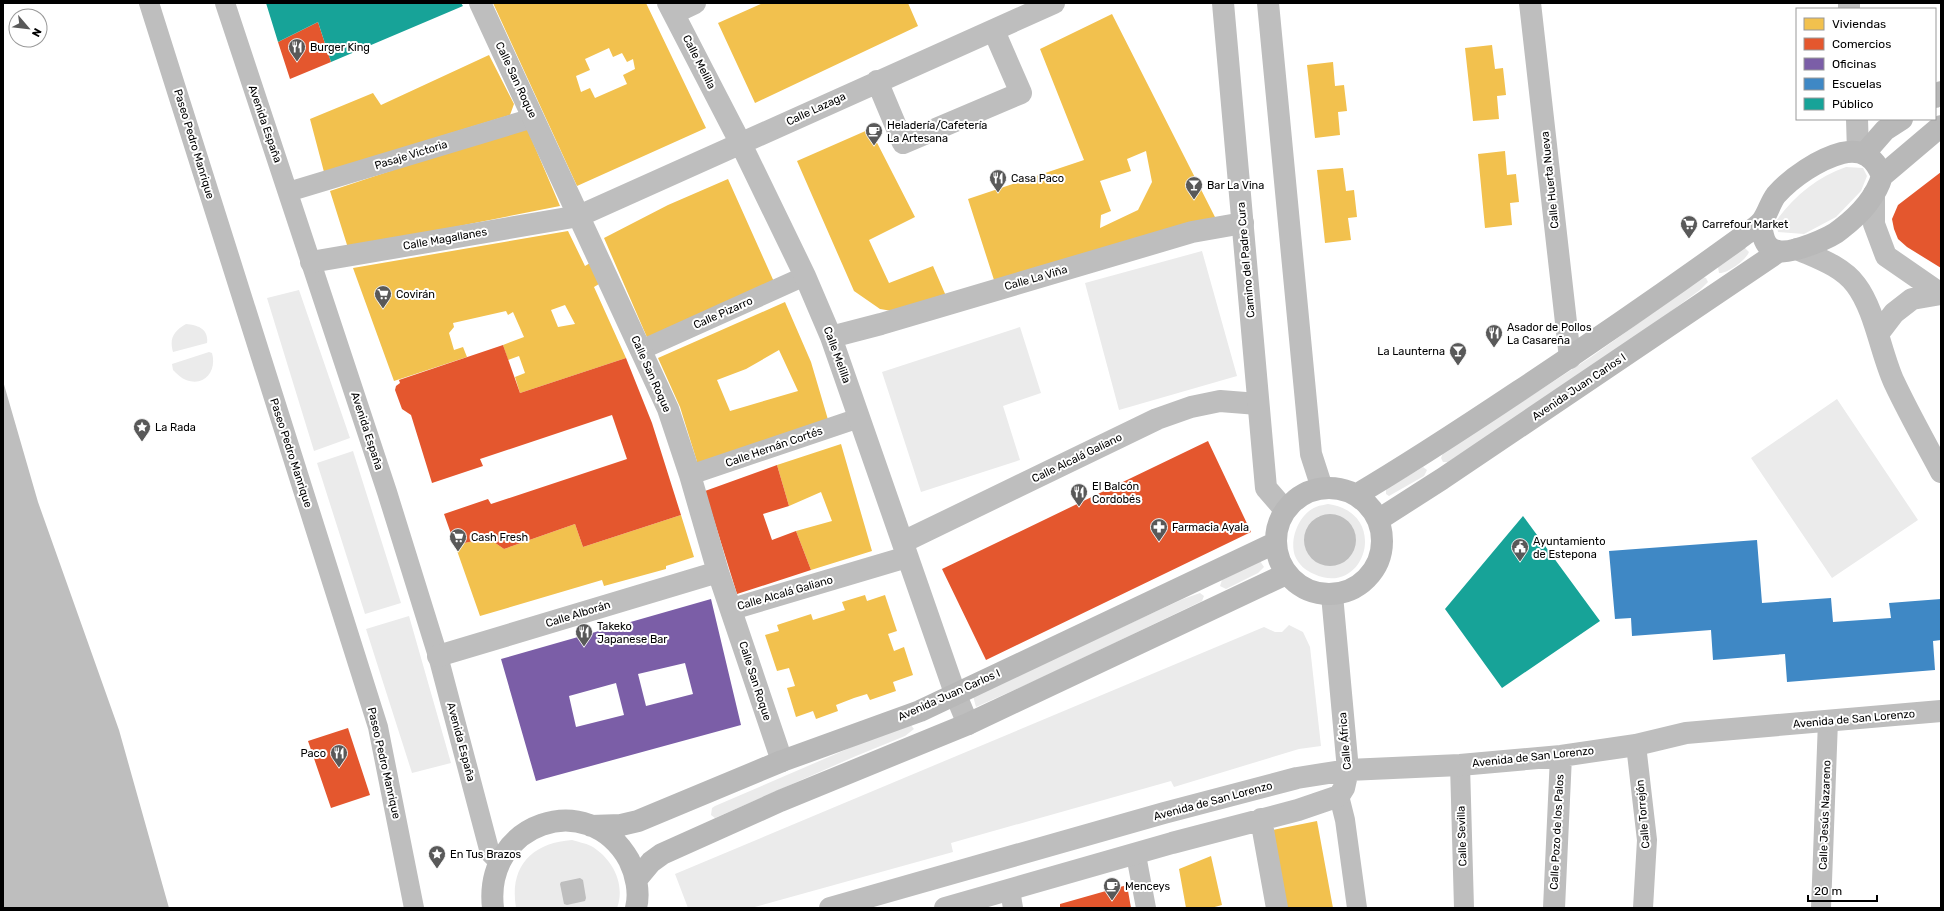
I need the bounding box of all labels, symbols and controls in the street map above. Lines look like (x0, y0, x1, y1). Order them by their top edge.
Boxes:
north arrow (8, 8, 48, 48)
legend (1796, 8, 1936, 120)
text: Viviendas (1832, 17, 1886, 31)
text: N (29, 26, 44, 39)
street label: Calle Melilla (680, 33, 718, 91)
restaurant icon: Burger King (287, 37, 307, 62)
text: Comercios (1832, 37, 1891, 51)
street label: Calle San Roque (493, 40, 539, 120)
place label: Burger King (310, 41, 370, 54)
text: Oficinas (1832, 57, 1876, 71)
text: Escuelas (1832, 77, 1882, 91)
street label: Avenida España (246, 83, 284, 165)
street label: Paseo Pedro Manrique (171, 87, 217, 201)
street label: Calle Lazaga (784, 90, 848, 128)
text: Público (1832, 97, 1874, 111)
place label: Heladería/Cafetería La Artesana (887, 119, 987, 145)
cafe icon: Heladería/Cafetería La Artesana (864, 121, 884, 146)
street label: Calle Huerta Nueva (1538, 131, 1562, 229)
street label: Pasaje Victoria (373, 138, 449, 172)
restaurant icon: Casa Paco (988, 168, 1008, 193)
place label: Casa Paco (1011, 172, 1064, 185)
bar icon: Bar La Vina (1184, 175, 1204, 200)
place label: Bar La Vina (1207, 179, 1264, 192)
street label: Camino del Padre Cura (1234, 202, 1258, 318)
supermarket icon: Carrefour Market (1679, 214, 1699, 239)
place label: Carrefour Market (1702, 218, 1789, 231)
street label: Calle Magallanes (402, 225, 488, 253)
street label: Calle La Viña (1003, 263, 1069, 293)
supermarket icon: Covirán (373, 284, 393, 309)
place label: Covirán (396, 288, 435, 301)
street label: Calle Pizarro (691, 294, 755, 332)
place label: Asador de Pollos La Casareña (1507, 321, 1592, 347)
restaurant icon: Asador de Pollos La Casareña (1484, 323, 1504, 348)
street label: Calle Melilla (821, 325, 853, 385)
street label: Calle San Roque (628, 334, 674, 414)
bar icon: La Launterna (1448, 341, 1468, 366)
place label: La Launterna (1377, 345, 1445, 358)
street label: Avenida Juan Carlos I (1530, 351, 1628, 423)
street label: Avenida España (348, 390, 386, 472)
street label: Paseo Pedro Manrique (267, 397, 315, 509)
place icon: La Rada (132, 417, 152, 442)
place label: La Rada (155, 421, 196, 434)
street label: Calle Hernán Cortés (724, 424, 825, 470)
street label: Calle Alcalá Galiano (1030, 430, 1124, 486)
place label: El Balcón Cordobés (1092, 480, 1141, 506)
restaurant icon: El Balcón Cordobés (1069, 482, 1089, 507)
pharmacy icon: Farmacia Ayala (1149, 517, 1169, 542)
place label: Farmacia Ayala (1172, 521, 1249, 534)
supermarket icon: Cash Fresh (448, 527, 468, 552)
place label: Cash Fresh (471, 531, 528, 544)
place label: Ayuntamiento de Estepona (1533, 535, 1605, 561)
public building icon: Ayuntamiento de Estepona (1510, 537, 1530, 562)
street label: Calle Alcalá Galiano (736, 573, 834, 613)
street label: Calle Alborán (544, 598, 612, 630)
place label: Takeko Japanese Bar (597, 620, 668, 646)
restaurant icon: Takeko Japanese Bar (574, 622, 594, 647)
street label: Calle San Roque (736, 640, 774, 722)
street label: Avenida Juan Carlos I (896, 667, 1002, 723)
street label: Avenida España (444, 701, 478, 783)
street label: Paseo Pedro Manrique (365, 706, 403, 820)
street label: Avenida de San Lorenzo (1792, 707, 1916, 731)
street label: Calle África (1336, 712, 1354, 770)
restaurant icon: Paco (329, 743, 349, 768)
street label: Avenida de San Lorenzo (1471, 744, 1595, 770)
place label: Paco (301, 747, 326, 760)
street label: Calle Jesús Nazareno (1817, 760, 1833, 870)
street label: Calle Pozo de los Palos (1547, 774, 1567, 890)
street label: Avenida de San Lorenzo (1152, 779, 1274, 823)
street label: Calle Torrejón (1634, 779, 1652, 849)
street label: Calle Sevilla (1454, 806, 1470, 866)
place icon: En Tus Brazos (427, 844, 447, 869)
place label: En Tus Brazos (450, 848, 522, 861)
cafe icon: Menceys (1102, 876, 1122, 901)
scale bar (1808, 877, 1877, 903)
place label: Menceys (1125, 880, 1170, 893)
text: 20 m (1814, 884, 1842, 898)

